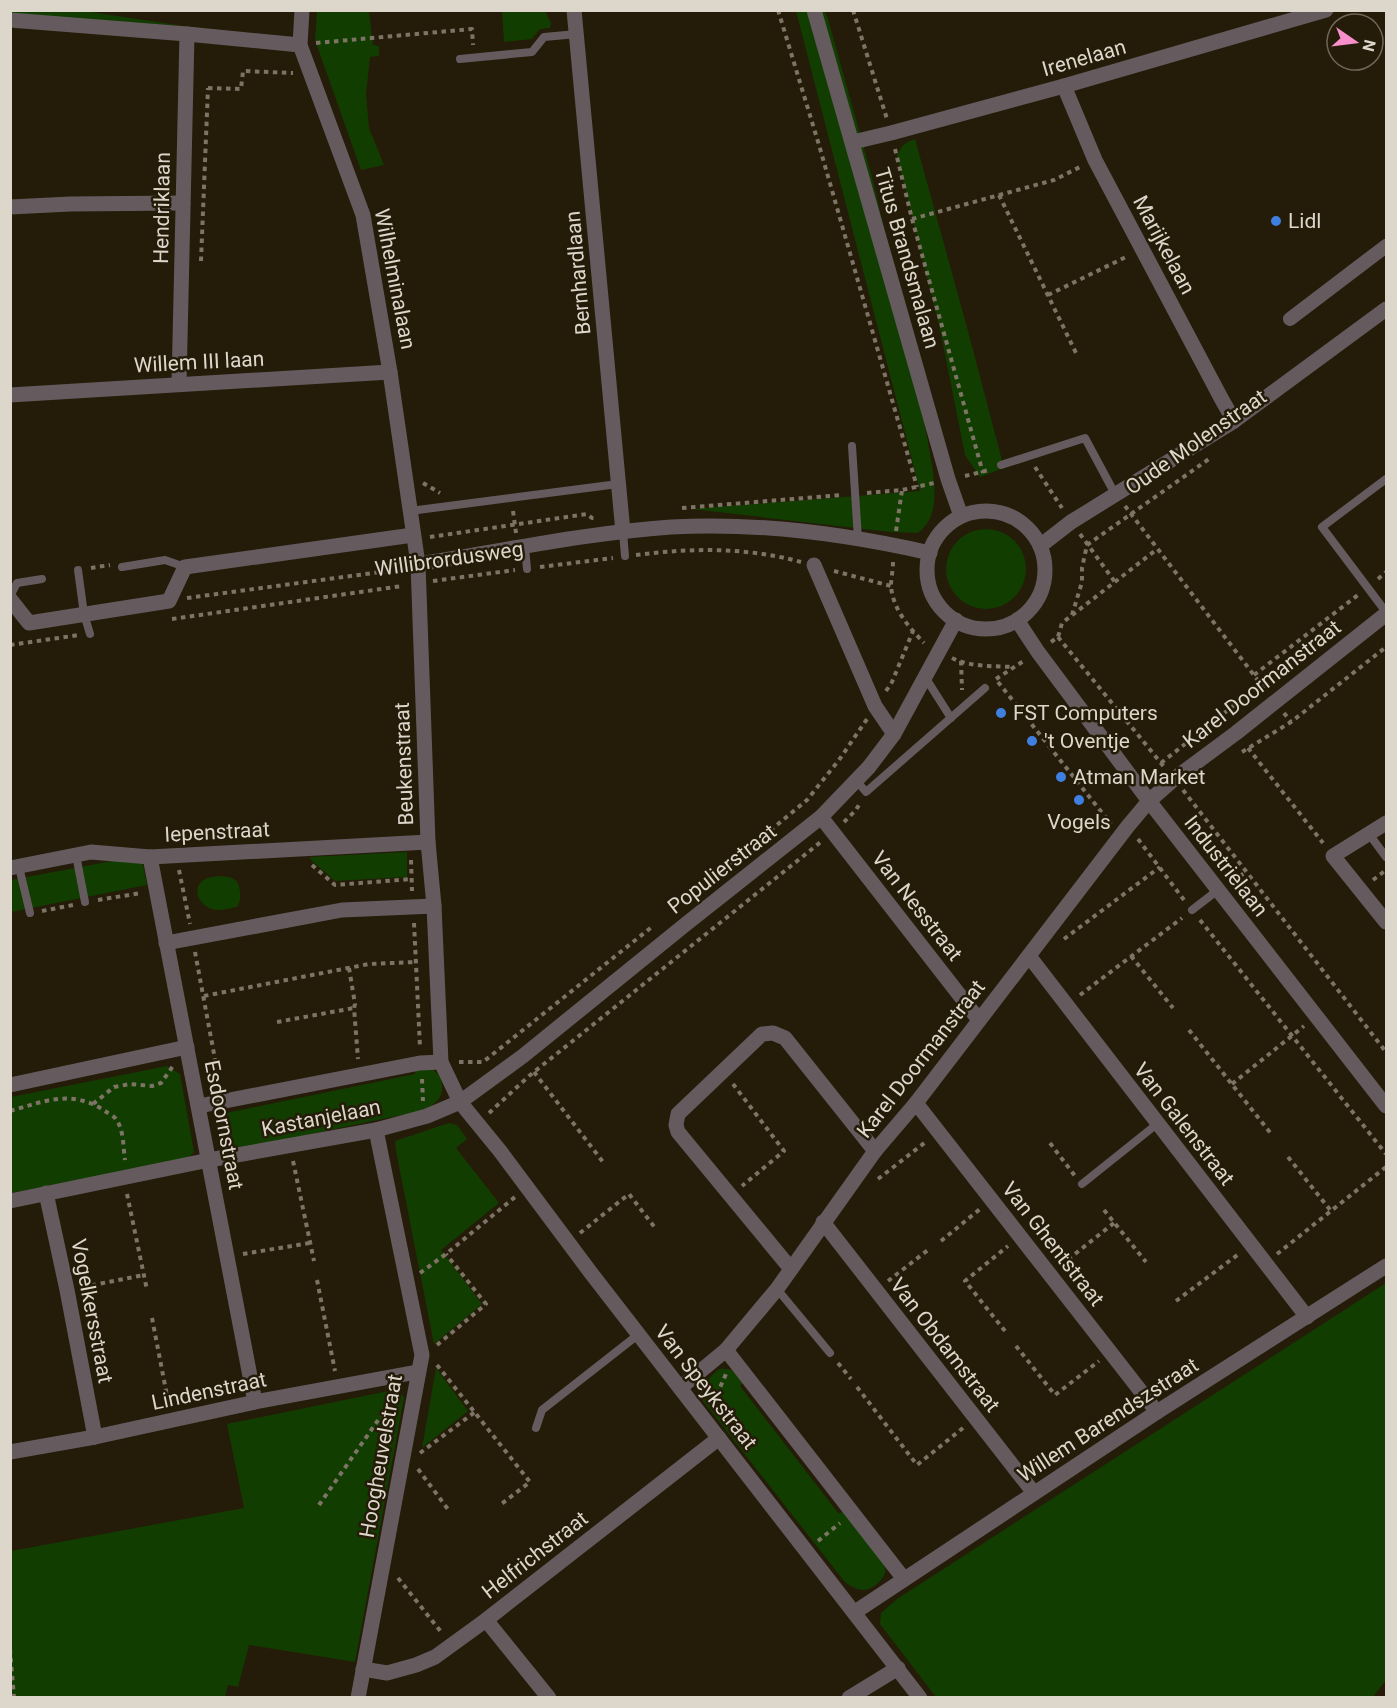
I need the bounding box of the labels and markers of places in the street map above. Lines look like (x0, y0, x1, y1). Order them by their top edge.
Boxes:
place label: Lidl (1288, 209, 1321, 233)
marker: Lidl (1269, 214, 1283, 228)
place label: FST Computers (1013, 701, 1158, 725)
marker: FST Computers (994, 706, 1008, 720)
place label: 't Oventje (1044, 729, 1130, 753)
marker: 't Oventje (1025, 734, 1039, 748)
place label: Atman Market (1073, 765, 1205, 789)
marker: Atman Market (1054, 770, 1068, 784)
marker: Vogels (1072, 793, 1086, 807)
place label: Vogels (1047, 810, 1111, 834)

